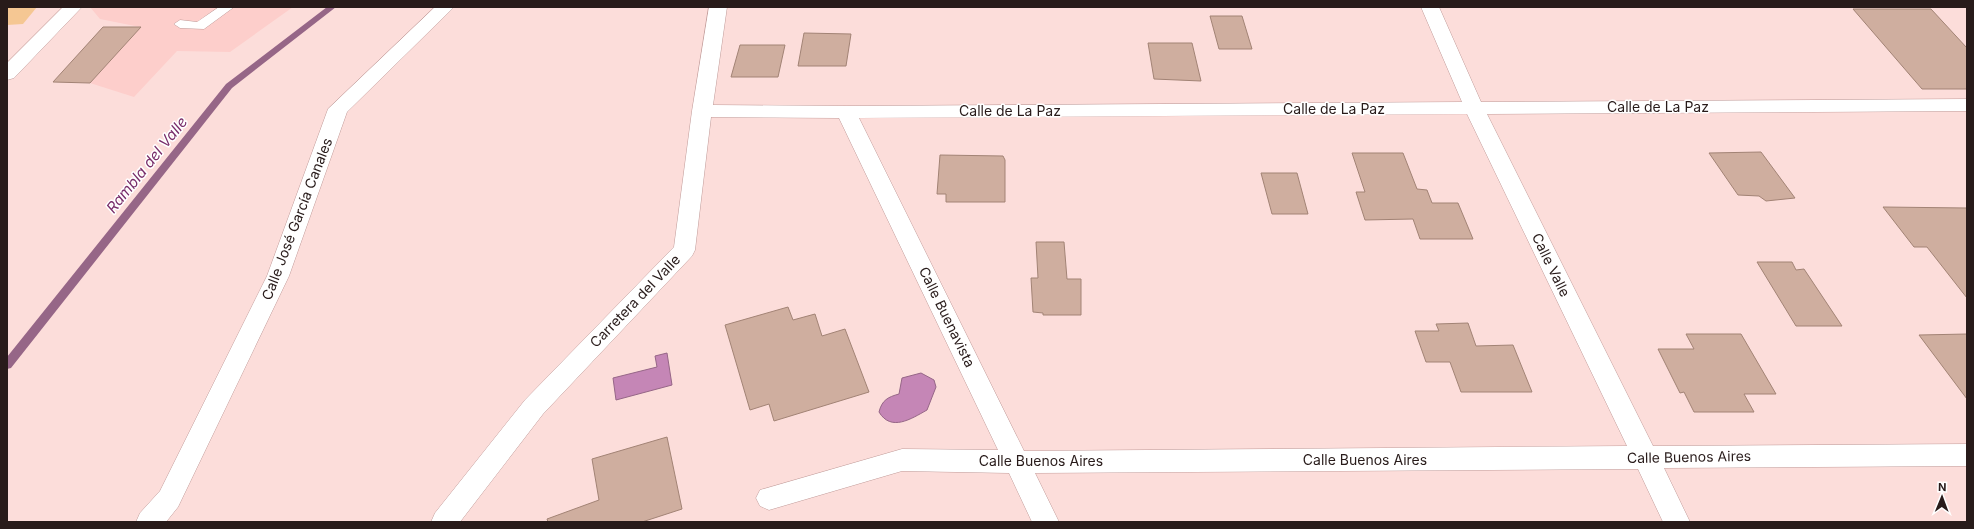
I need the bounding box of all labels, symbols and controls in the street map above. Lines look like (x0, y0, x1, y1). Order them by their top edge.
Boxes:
street label: Calle de La Paz (1607, 98, 1709, 115)
street label: Calle de La Paz (1283, 100, 1385, 117)
street label: Calle de La Paz (959, 102, 1061, 119)
water label: Rambla del Valle (102, 113, 191, 217)
street label: Calle José García Canales (258, 135, 335, 302)
street label: Calle Valle (1529, 230, 1574, 299)
street label: Carretera del Valle (586, 251, 683, 351)
street label: Calle Buenavista (916, 264, 979, 370)
street label: Calle Buenos Aires (1627, 447, 1751, 466)
street label: Calle Buenos Aires (1303, 451, 1427, 468)
street label: Calle Buenos Aires (979, 452, 1103, 469)
north arrow (1922, 477, 1962, 517)
text: N (1938, 480, 1946, 494)

